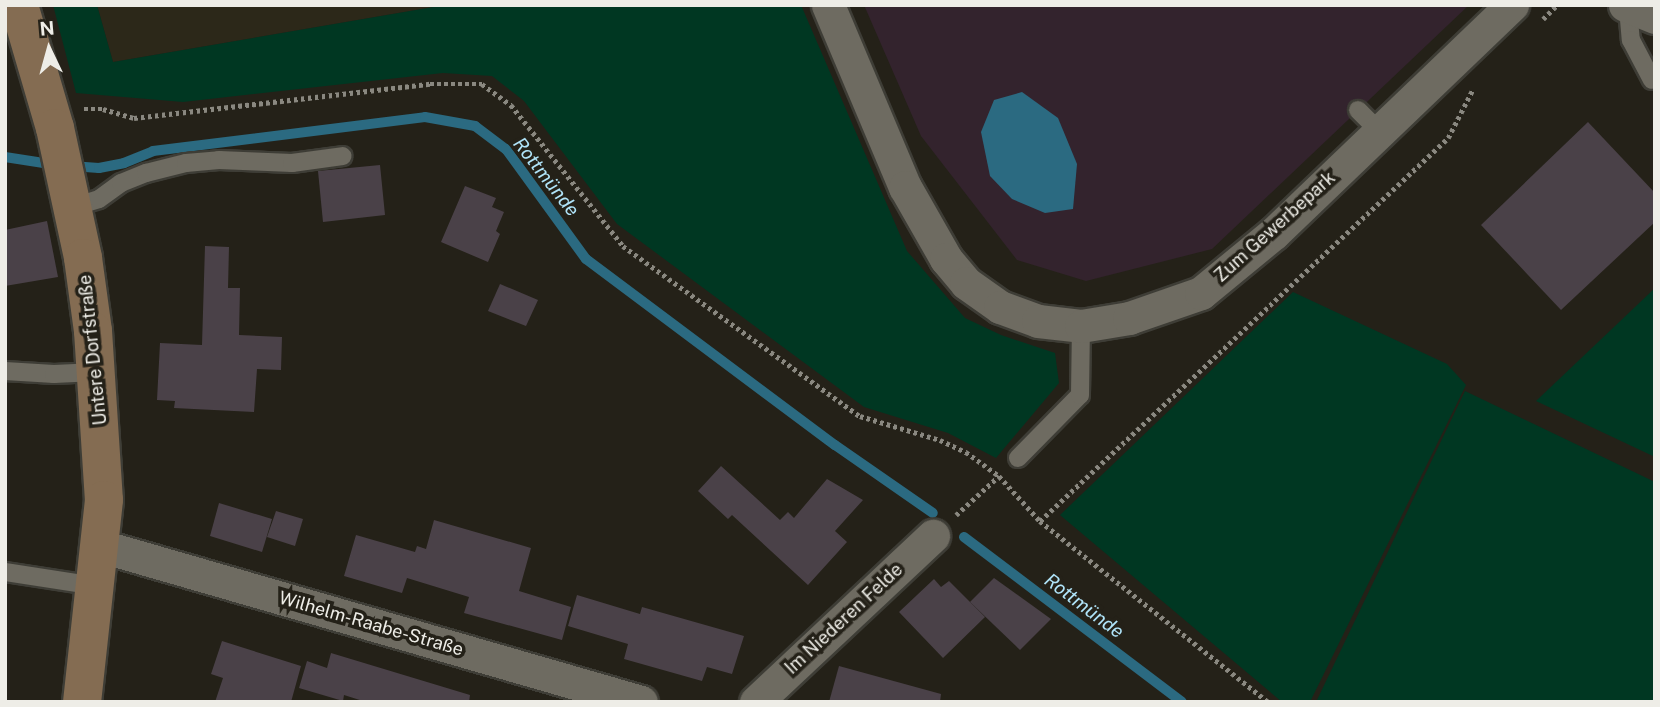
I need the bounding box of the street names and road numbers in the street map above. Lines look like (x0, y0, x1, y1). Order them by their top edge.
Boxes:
street label: Zum Gewerbepark (1210, 167, 1340, 287)
street label: Untere Dorfstraße (74, 274, 112, 426)
street label: Im Niederen Felde (781, 559, 907, 679)
street label: Wilhelm-Raabe-Straße (276, 587, 466, 661)

